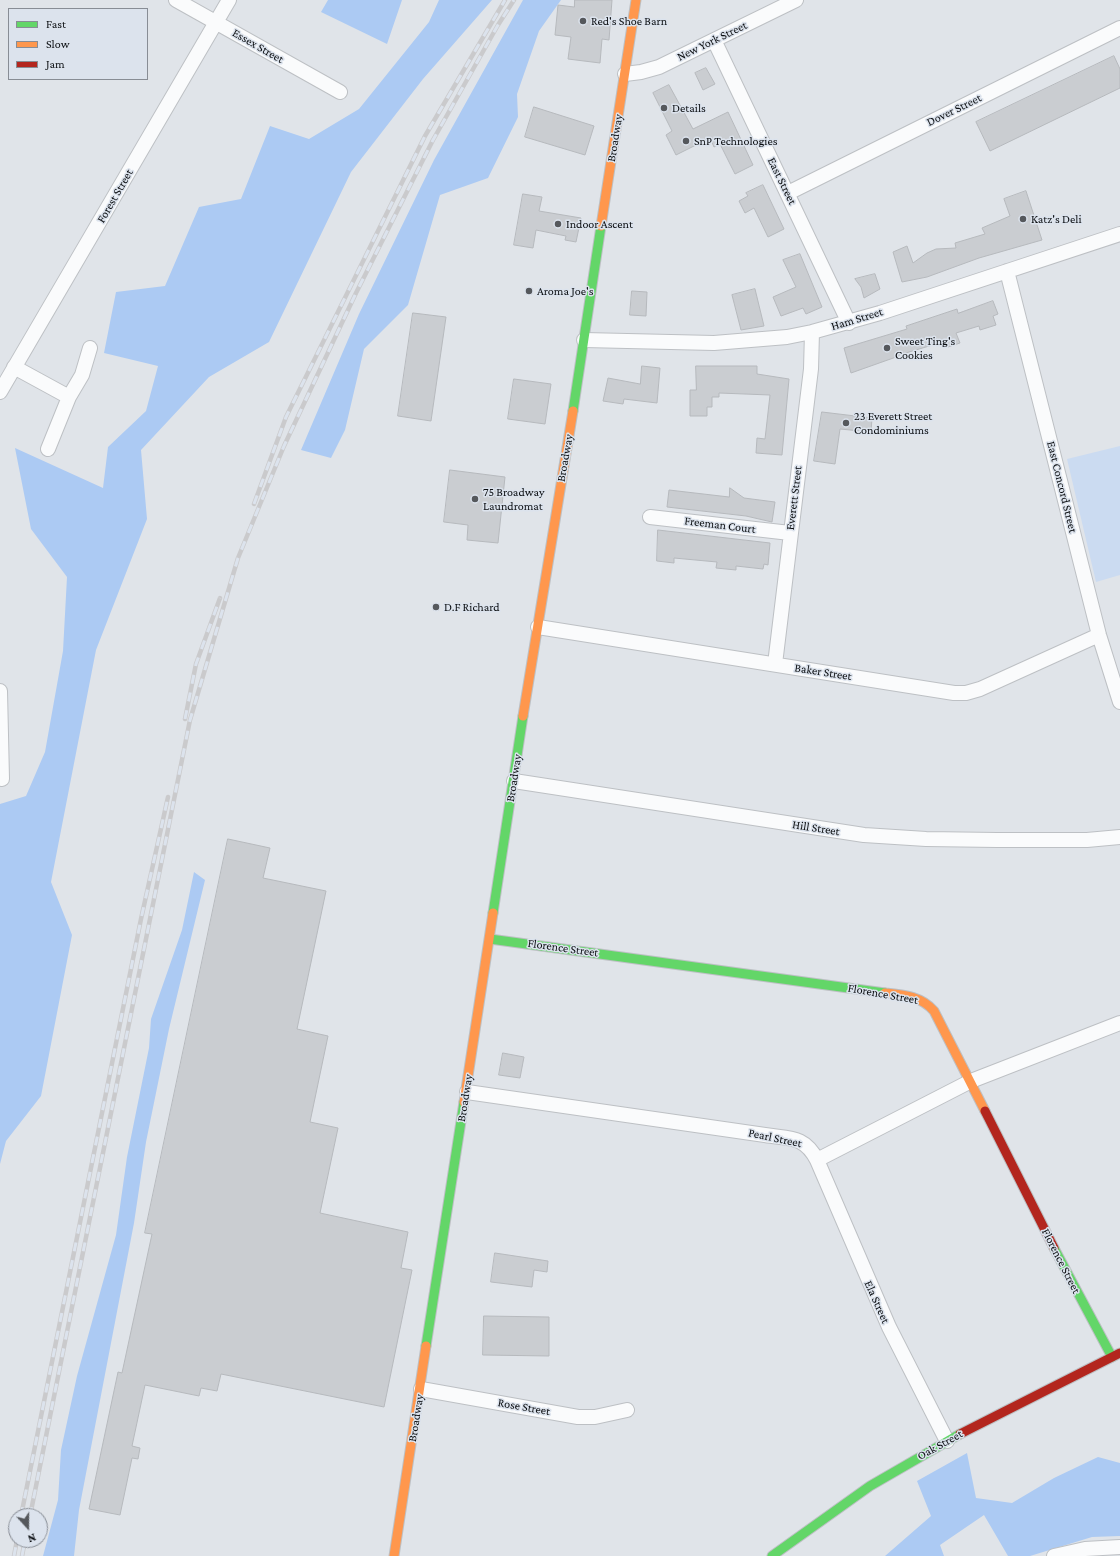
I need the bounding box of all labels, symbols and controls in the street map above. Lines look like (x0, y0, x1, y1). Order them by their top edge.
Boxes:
legend (8, 8, 148, 80)
place label: Red's Shoe Barn (591, 14, 667, 28)
marker: Red's Shoe Barn (578, 16, 588, 26)
text: Fast (46, 17, 66, 31)
street label: New York Street (675, 18, 749, 64)
street label: Essex Street (230, 25, 286, 67)
text: Slow (46, 37, 70, 51)
text: Jam (46, 57, 65, 71)
street label: Dover Street (924, 91, 984, 129)
place label: Details (672, 101, 706, 115)
marker: Details (659, 103, 669, 113)
street label: Broadway (604, 113, 626, 163)
place label: SnP Technologies (694, 134, 777, 148)
marker: SnP Technologies (681, 136, 691, 146)
street label: East Street (764, 155, 800, 207)
street label: Forest Street (94, 166, 136, 226)
place label: Katz's Deli (1031, 212, 1082, 226)
marker: Katz's Deli (1018, 214, 1028, 224)
place label: Indoor Ascent (566, 217, 633, 231)
marker: Indoor Ascent (553, 219, 563, 229)
place label: Aroma Joe's (537, 284, 593, 298)
marker: Aroma Joe's (524, 286, 534, 296)
street label: Ham Street (829, 304, 885, 334)
place label: Sweet Ting's Cookies (895, 334, 955, 362)
marker: Sweet Ting's Cookies (882, 343, 892, 353)
place label: 23 Everett Street Condominiums (854, 409, 932, 437)
marker: 23 Everett Street Condominiums (841, 418, 851, 428)
street label: Broadway (554, 433, 576, 483)
street label: East Concord Street (1044, 440, 1080, 534)
street label: Everett Street (783, 465, 805, 531)
place label: 75 Broadway Laundromat (483, 485, 544, 513)
marker: 75 Broadway Laundromat (470, 494, 480, 504)
street label: Freeman Court (683, 513, 757, 537)
place label: D.F Richard (444, 600, 500, 614)
marker: D.F Richard (431, 602, 441, 612)
street label: Baker Street (793, 660, 853, 684)
street label: Broadway (503, 753, 525, 803)
street label: Hill Street (791, 817, 841, 839)
street label: Florence Street (527, 936, 599, 960)
street label: Florence Street (847, 981, 919, 1007)
street label: Broadway (454, 1073, 476, 1123)
street label: Pearl Street (747, 1125, 803, 1151)
street label: Florence Street (1038, 1226, 1084, 1296)
street label: Ela Street (861, 1278, 893, 1326)
street label: Broadway (405, 1393, 427, 1443)
street label: Rose Street (497, 1395, 551, 1419)
street label: Oak Street (915, 1427, 965, 1463)
north arrow (8, 1508, 48, 1548)
text: N (26, 1531, 38, 1545)

